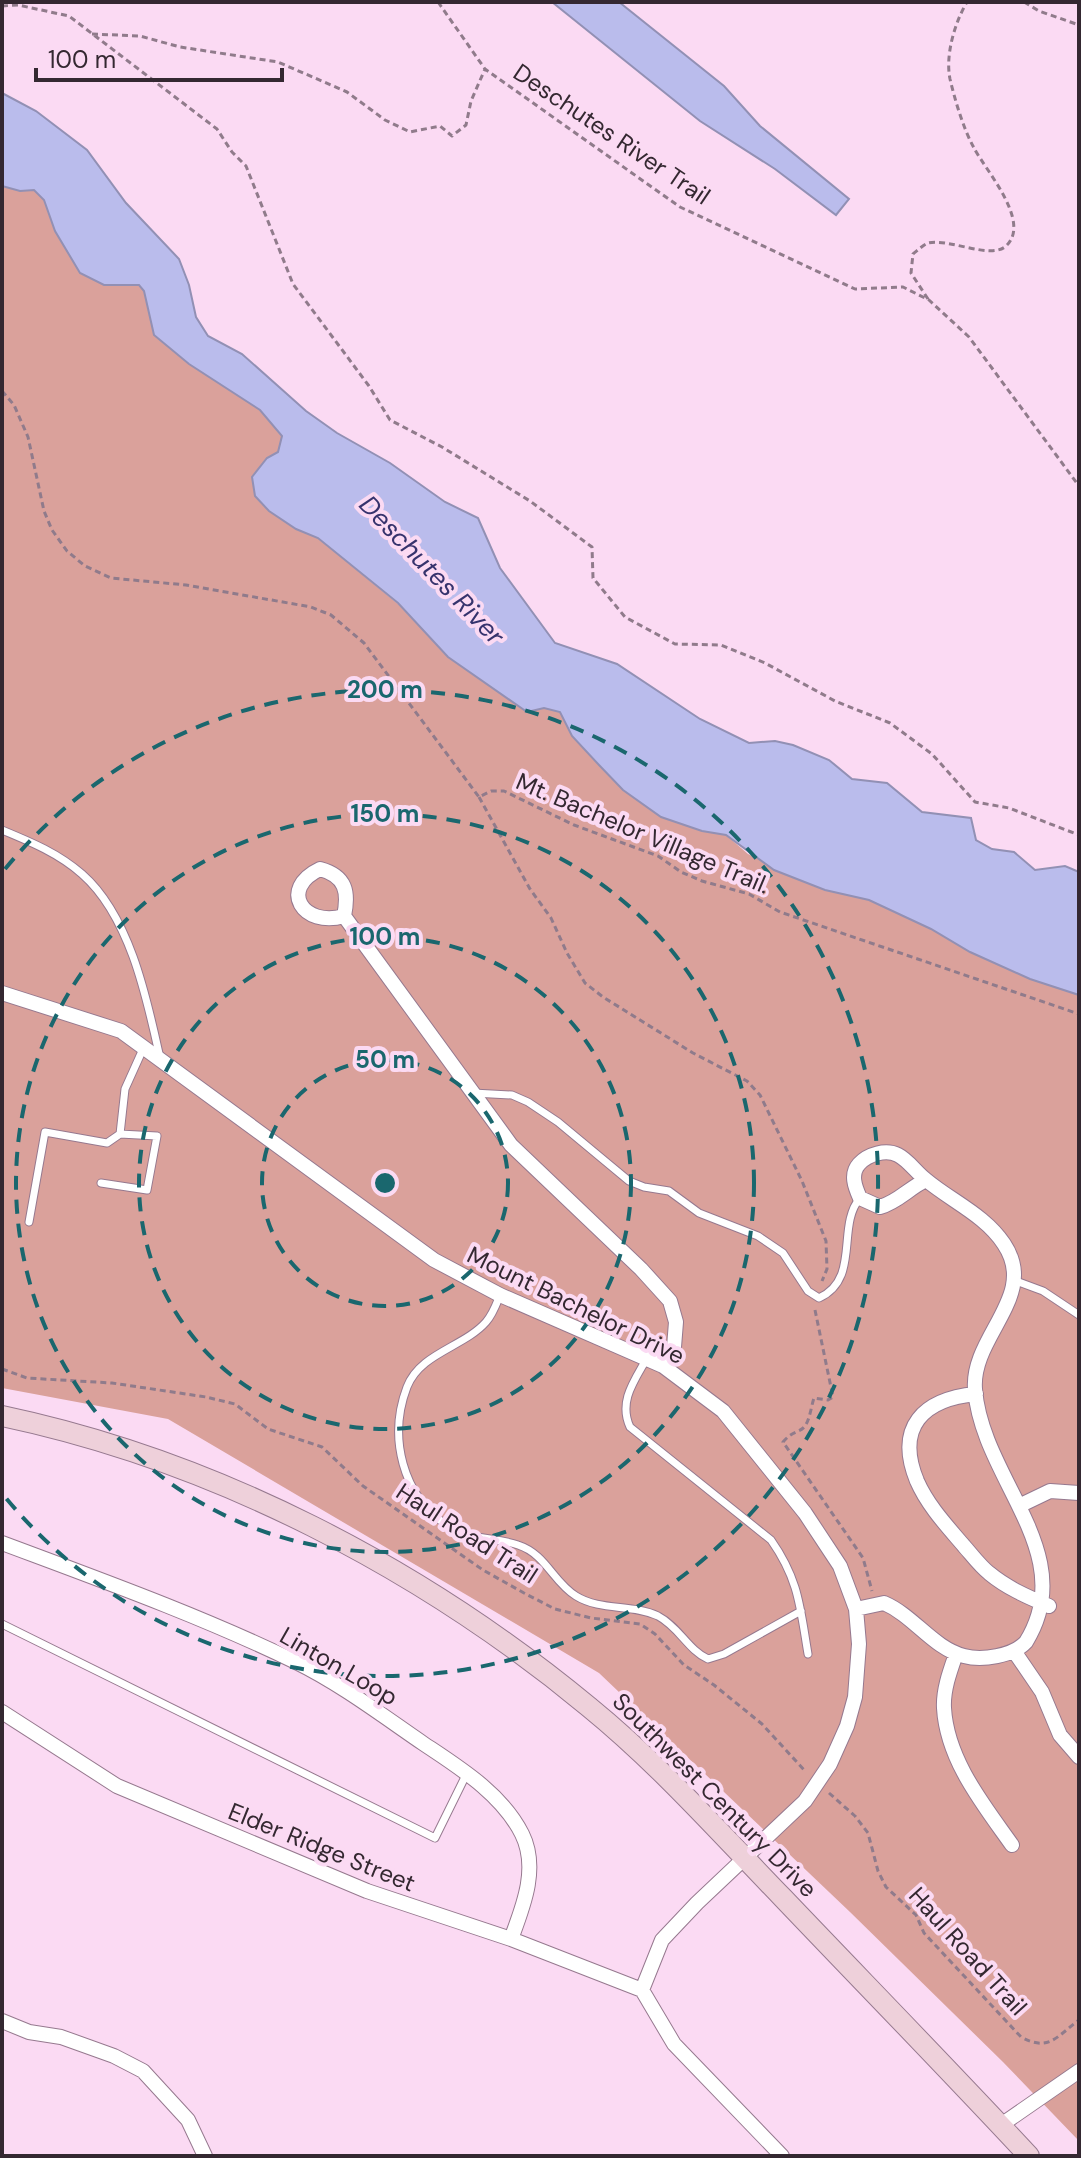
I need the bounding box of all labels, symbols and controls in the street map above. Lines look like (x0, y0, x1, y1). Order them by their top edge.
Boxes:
scale bar (36, 32, 282, 82)
text: 100 m (48, 44, 116, 75)
street label: Deschutes River Trail (508, 57, 716, 211)
water label: Deschutes River (352, 488, 513, 653)
text: 200 m (347, 674, 423, 705)
street label: Mt. Bachelor Village Trail. (511, 765, 775, 901)
text: 150 m (351, 798, 419, 829)
text: 100 m (350, 921, 420, 952)
text: 50 m (355, 1044, 415, 1075)
centre of rings (371, 1169, 399, 1197)
street label: Mount Bachelor Drive (462, 1239, 690, 1371)
street label: Haul Road Trail (391, 1476, 543, 1590)
street label: Linton Loop (274, 1620, 404, 1712)
street label: Southwest Century Drive (606, 1686, 824, 1904)
street label: Elder Ridge Street (224, 1795, 420, 1899)
street label: Haul Road Trail (902, 1880, 1034, 2022)

